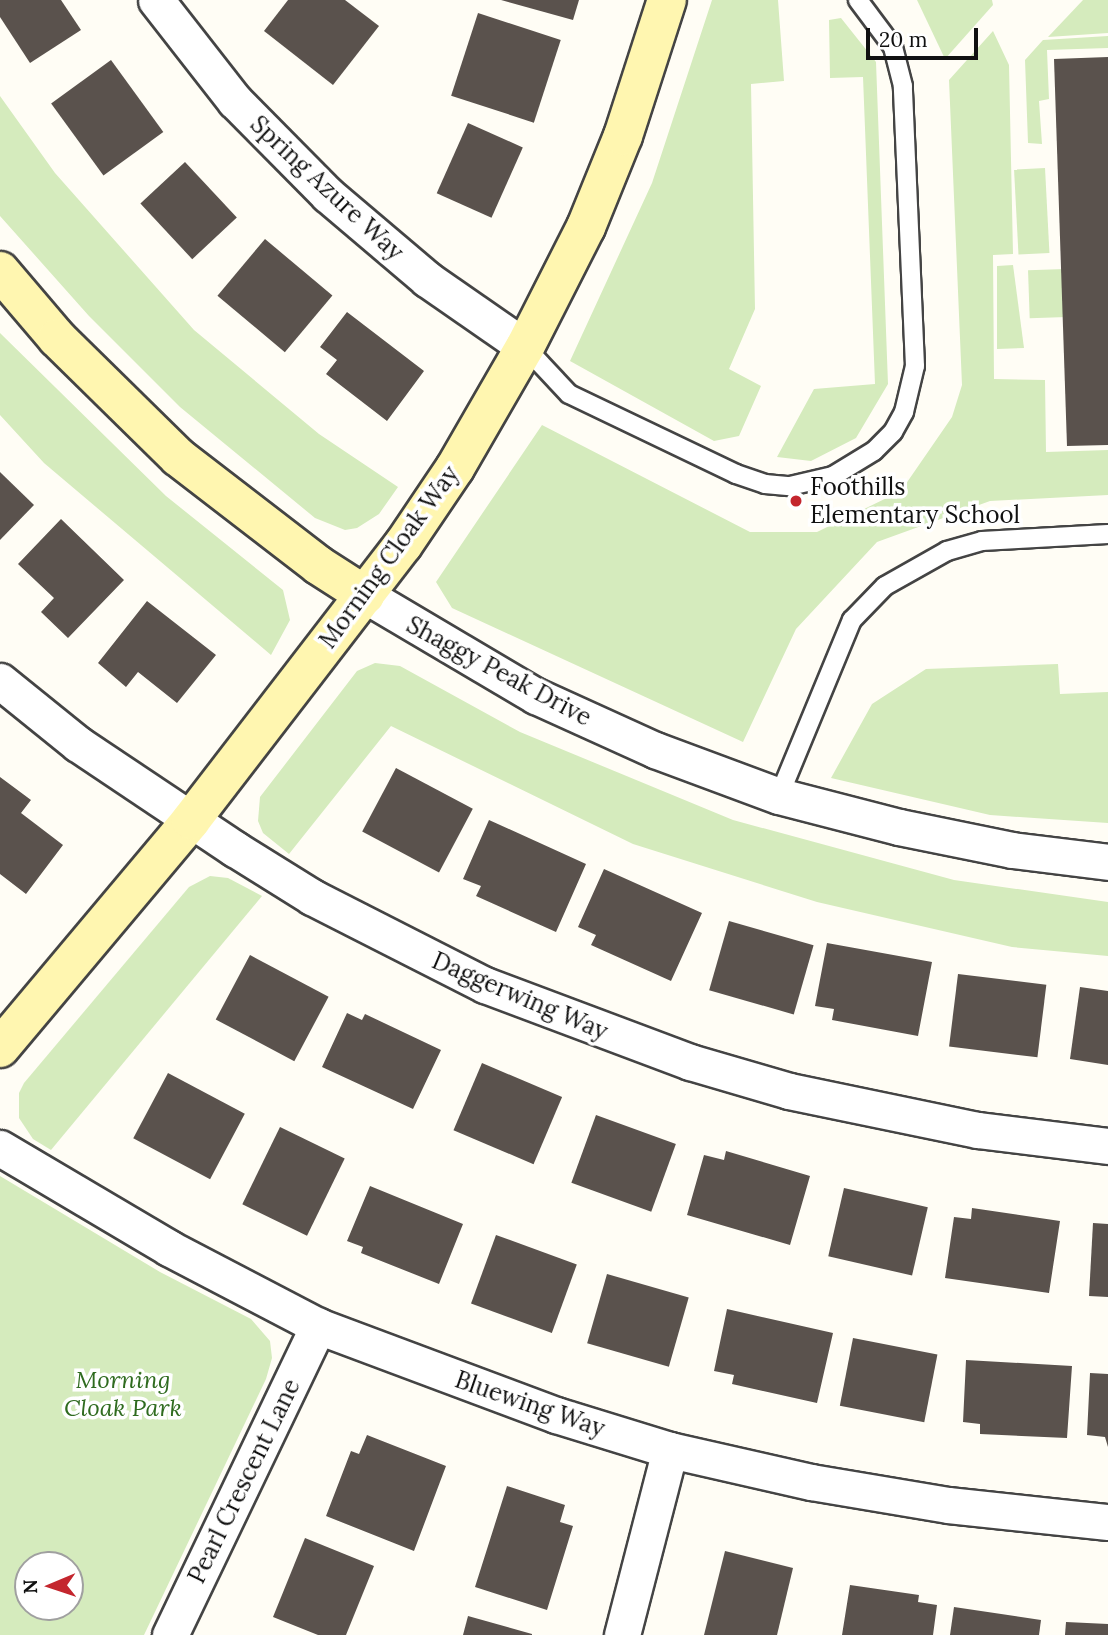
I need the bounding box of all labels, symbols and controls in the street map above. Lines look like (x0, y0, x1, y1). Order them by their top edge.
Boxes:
scale bar (870, 14, 982, 58)
text: 20 m (879, 26, 928, 53)
street label: Spring Azure Way (245, 110, 409, 266)
street label: Morning Cloak Way (313, 460, 465, 654)
place label: Foothills Elementary School (810, 473, 1020, 529)
marker: Foothills Elementary School (788, 493, 804, 509)
street label: Shaggy Peak Drive (402, 610, 596, 732)
street label: Daggerwing Way (428, 946, 612, 1046)
street label: Bluewing Way (451, 1365, 609, 1443)
park label: Morning Cloak Park (64, 1366, 182, 1422)
street label: Pearl Crescent Lane (182, 1374, 306, 1588)
north arrow (14, 1551, 84, 1621)
text: N (18, 1579, 42, 1594)

